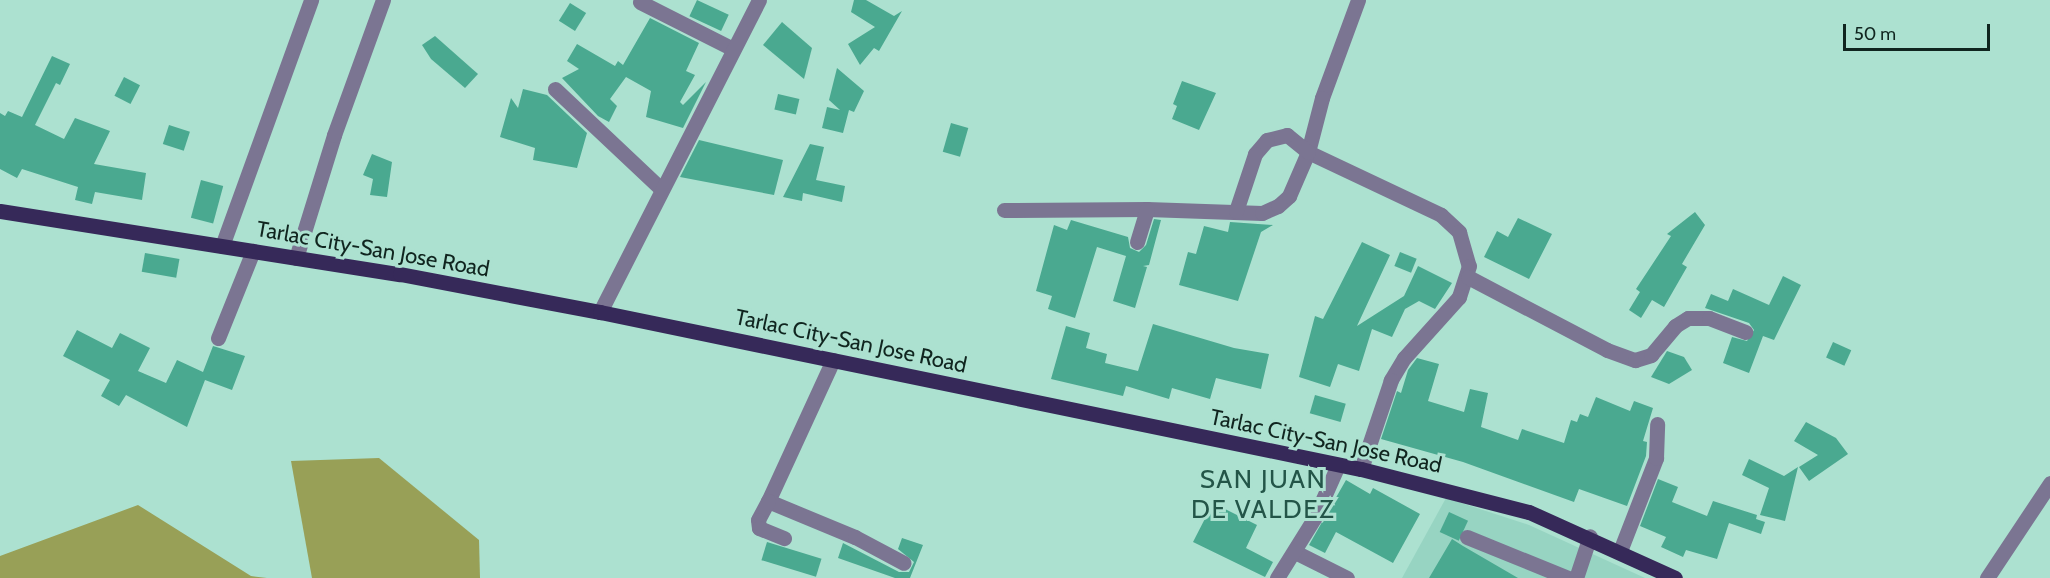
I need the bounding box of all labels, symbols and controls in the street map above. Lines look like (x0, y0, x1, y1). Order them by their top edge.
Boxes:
scale bar (1846, 12, 1993, 50)
text: 50 m (1854, 23, 1896, 45)
street label: Tarlac City-San Jose Road (254, 215, 492, 283)
street label: Tarlac City-San Jose Road (733, 304, 969, 378)
street label: Tarlac City-San Jose Road (1208, 404, 1444, 478)
district label: SAN JUAN DE VALDEZ (1191, 464, 1335, 526)

